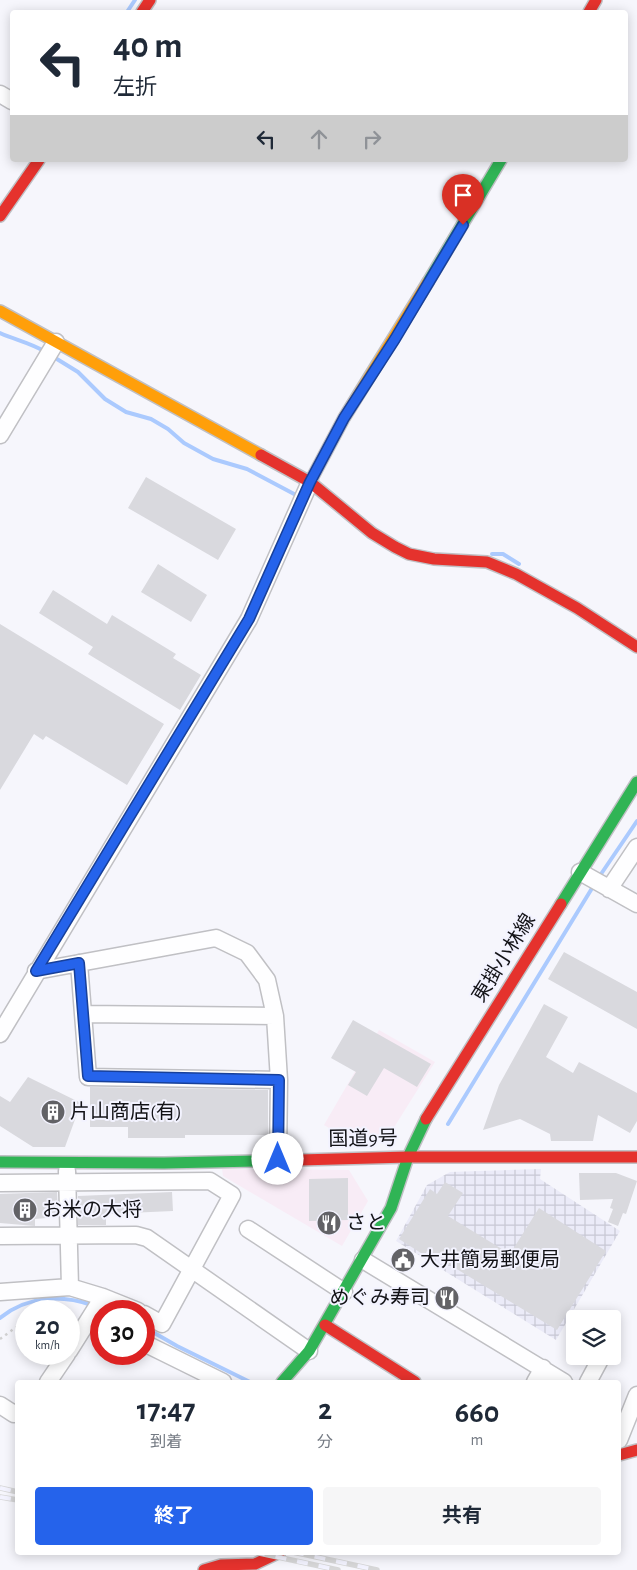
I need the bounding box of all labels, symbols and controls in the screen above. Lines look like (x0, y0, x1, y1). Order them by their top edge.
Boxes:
text: 40 m (113, 29, 182, 64)
icon: left (30, 30, 95, 95)
text: 左折 (113, 76, 157, 98)
icon: left (252, 125, 280, 153)
icon: ahead (305, 125, 333, 153)
icon: right (358, 125, 386, 153)
pin (442, 174, 484, 225)
icon: arrive (449, 181, 477, 209)
street label: 東掛小林線 (467, 909, 539, 1006)
building icon: 片山商店(有) (40, 1099, 66, 1125)
place label: 片山商店(有) (70, 1101, 182, 1122)
street label: 国道9号 (328, 1127, 398, 1150)
position arrow (251, 1132, 303, 1184)
building icon: お米の大将 (12, 1197, 38, 1223)
place label: お米の大将 (42, 1199, 142, 1220)
restaurant icon: さと (316, 1210, 342, 1236)
place label: さと (346, 1213, 386, 1233)
public building icon: 大井簡易郵便局 (390, 1247, 416, 1273)
place label: 大井簡易郵便局 (420, 1249, 560, 1270)
restaurant icon: めぐみ寿司 (434, 1285, 460, 1311)
place label: めぐみ寿司 (329, 1287, 430, 1308)
speed limit sign: 30 (90, 1300, 155, 1365)
map controls (566, 1310, 621, 1365)
button: layers (566, 1310, 621, 1365)
text: 20 (35, 1314, 60, 1339)
text: km/h (35, 1339, 60, 1351)
text: 17:47 (137, 1395, 195, 1425)
text: 2 (318, 1395, 332, 1425)
text: 660 (455, 1398, 499, 1428)
text: m (471, 1432, 483, 1448)
text: 到着 (150, 1434, 182, 1450)
text: 分 (317, 1434, 333, 1450)
button: 終了 (35, 1487, 313, 1545)
button: 共有 (323, 1487, 601, 1545)

